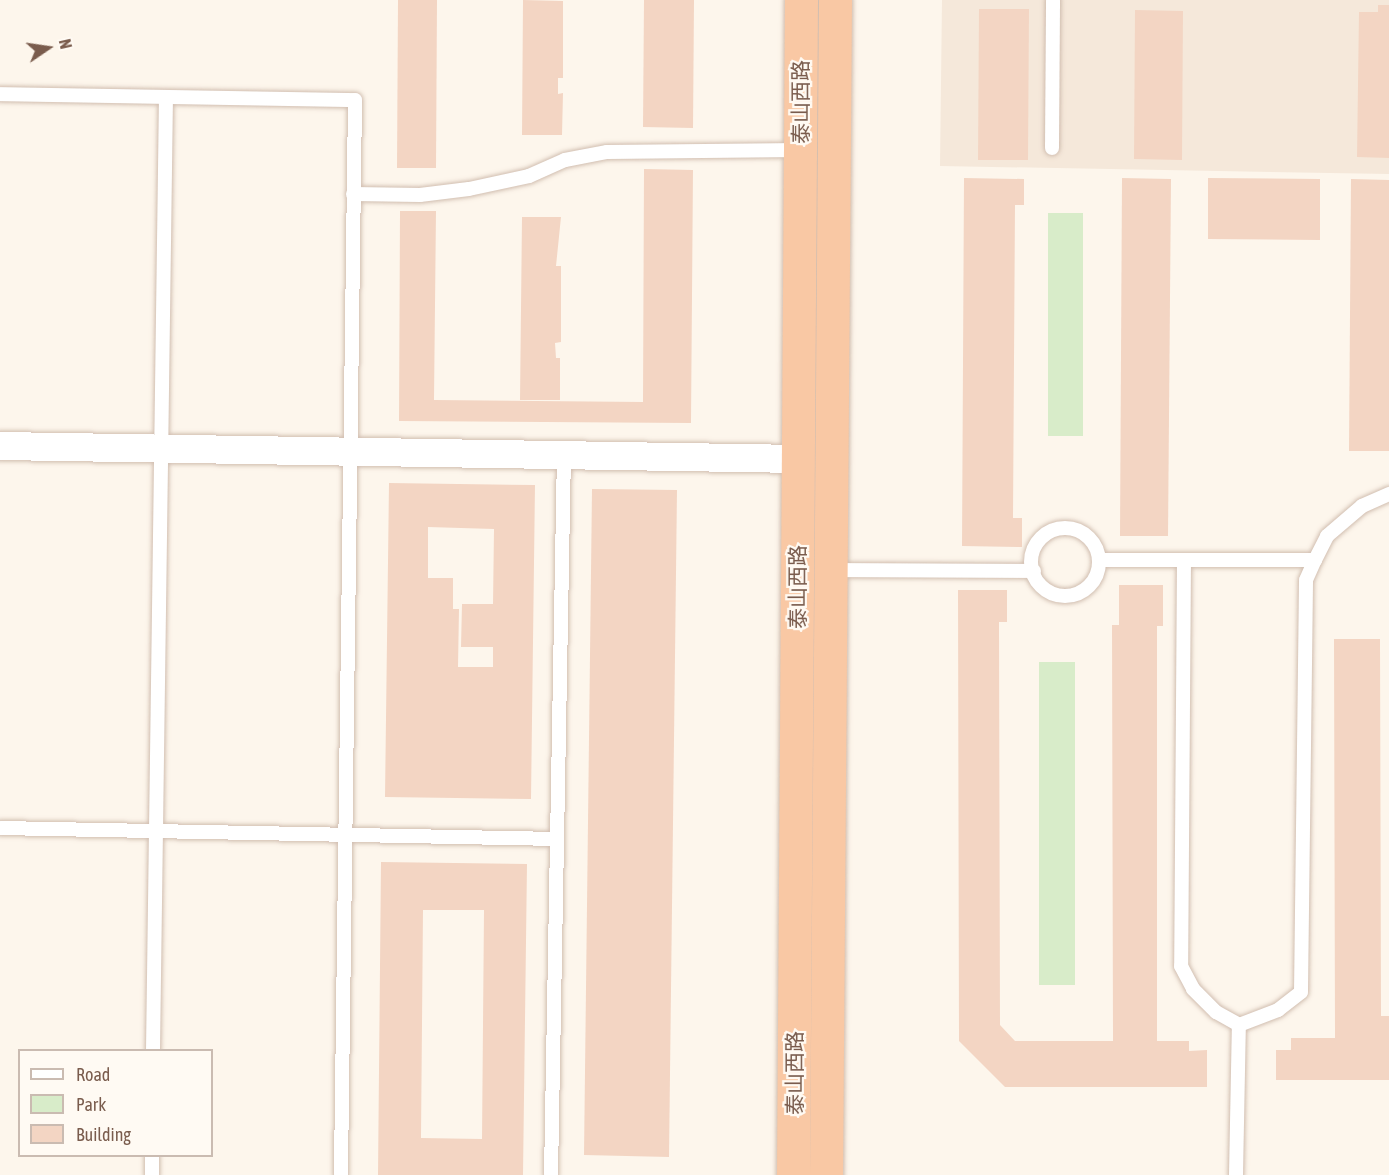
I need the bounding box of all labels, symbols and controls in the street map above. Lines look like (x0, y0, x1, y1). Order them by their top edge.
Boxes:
north arrow (18, 18, 78, 78)
text: N (56, 37, 75, 51)
street label: 泰山西路 (787, 60, 813, 144)
street label: 泰山西路 (784, 545, 810, 629)
street label: 泰山西路 (781, 1031, 807, 1115)
legend (18, 1049, 213, 1157)
text: Road (76, 1064, 110, 1085)
text: Park (76, 1094, 106, 1115)
text: Building (76, 1124, 131, 1145)

